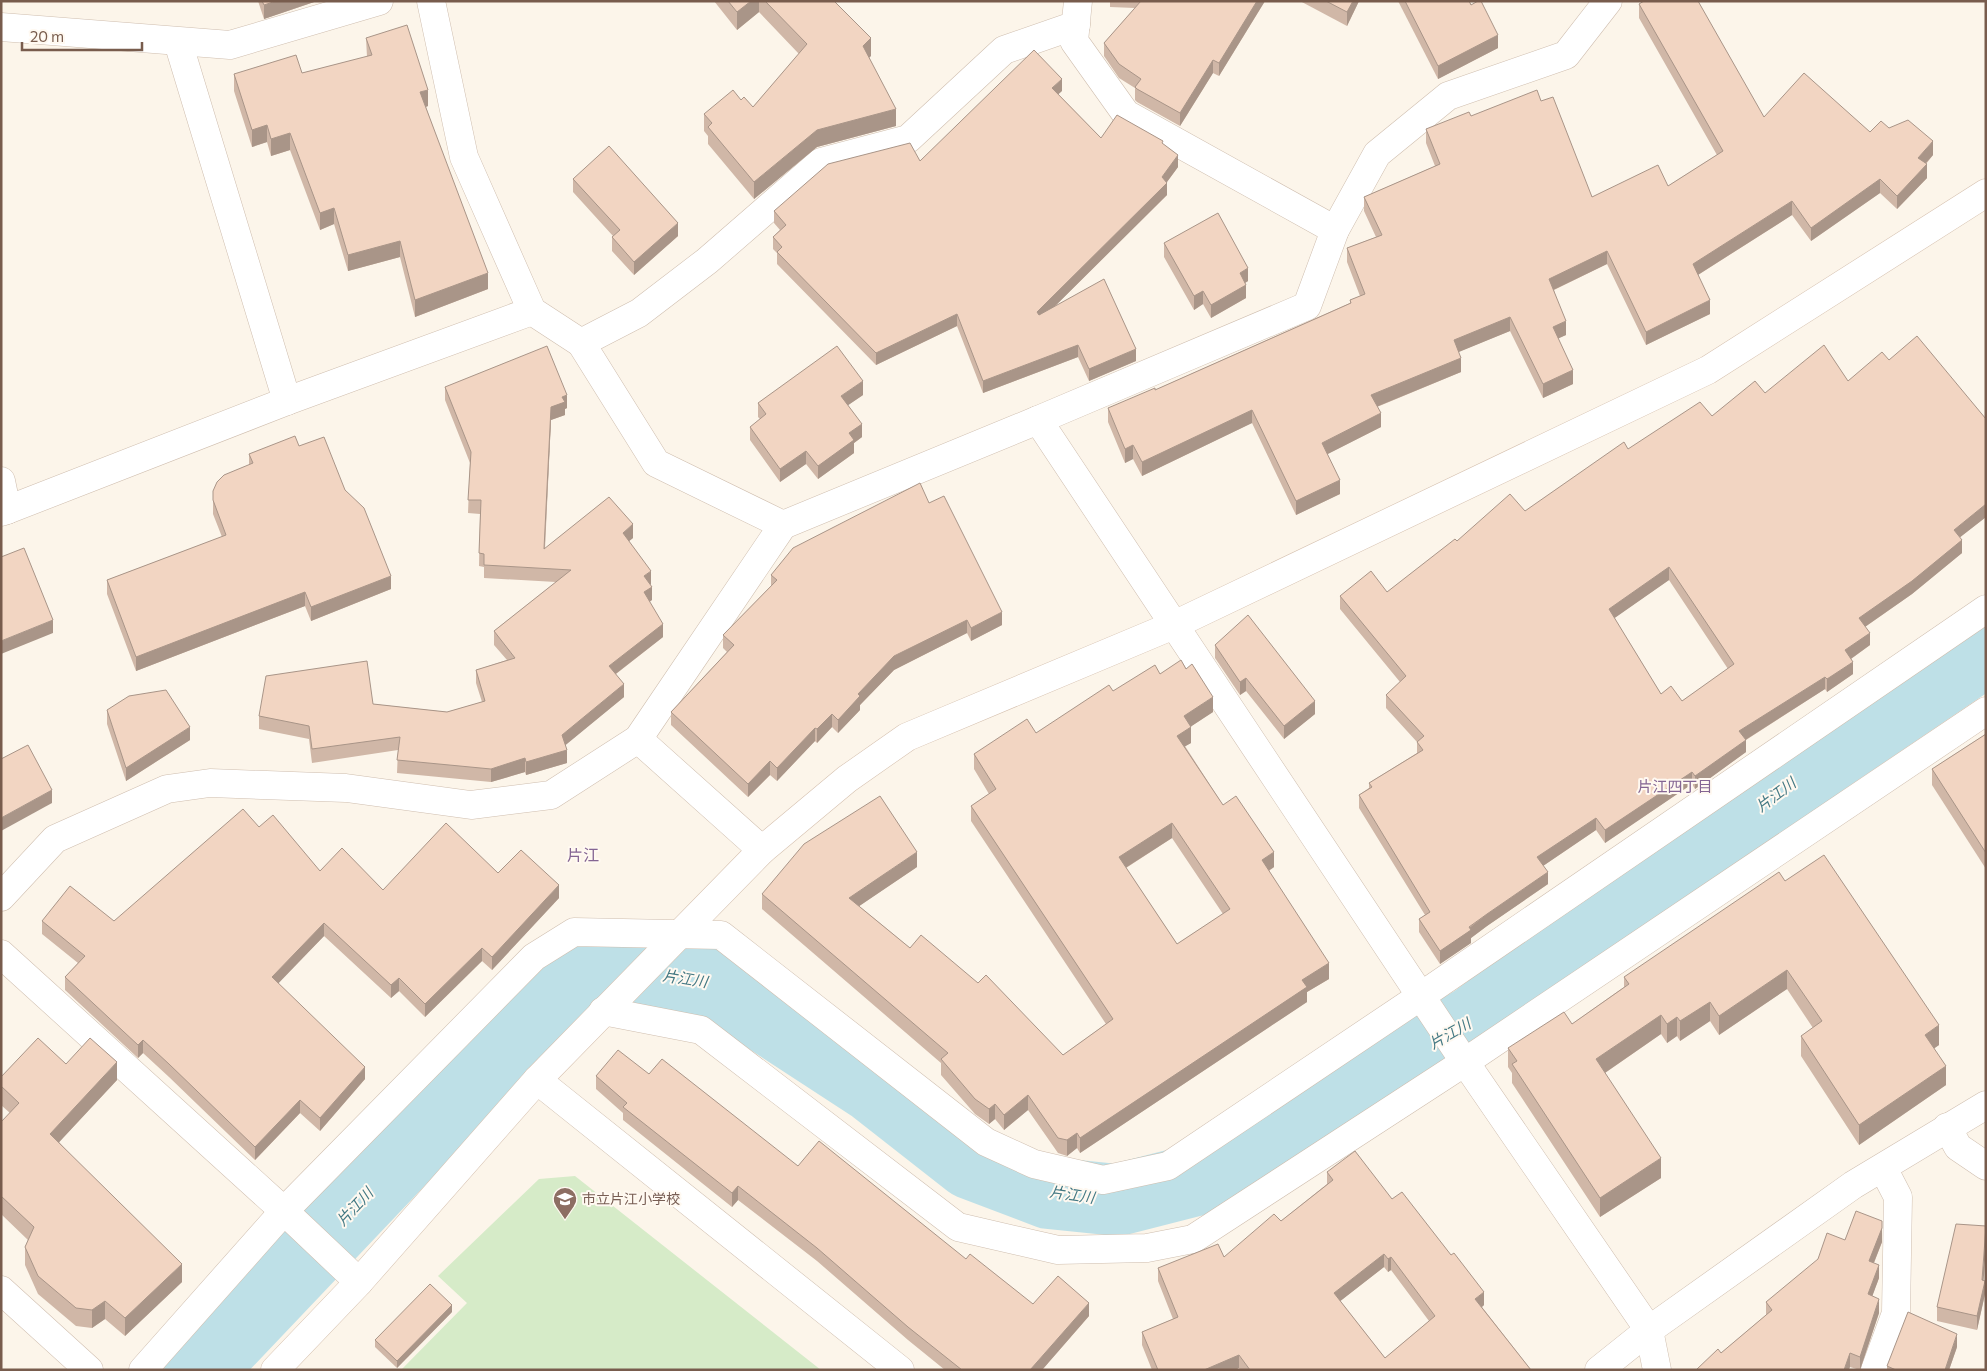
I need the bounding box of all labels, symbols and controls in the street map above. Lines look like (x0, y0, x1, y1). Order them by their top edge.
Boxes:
scale bar (22, 20, 142, 52)
text: 20 m (30, 27, 64, 45)
water label: 片江川 (1752, 772, 1800, 815)
district label: 片江四丁目 (1637, 777, 1713, 795)
district label: 片江 (567, 845, 599, 864)
water label: 片江川 (662, 966, 711, 991)
water label: 片江川 (1426, 1013, 1475, 1052)
water label: 片江川 (332, 1182, 378, 1229)
water label: 片江川 (1049, 1182, 1098, 1206)
school or university icon: 市立片江小学校 (552, 1186, 578, 1220)
place label: 市立片江小学校 (582, 1190, 680, 1207)

